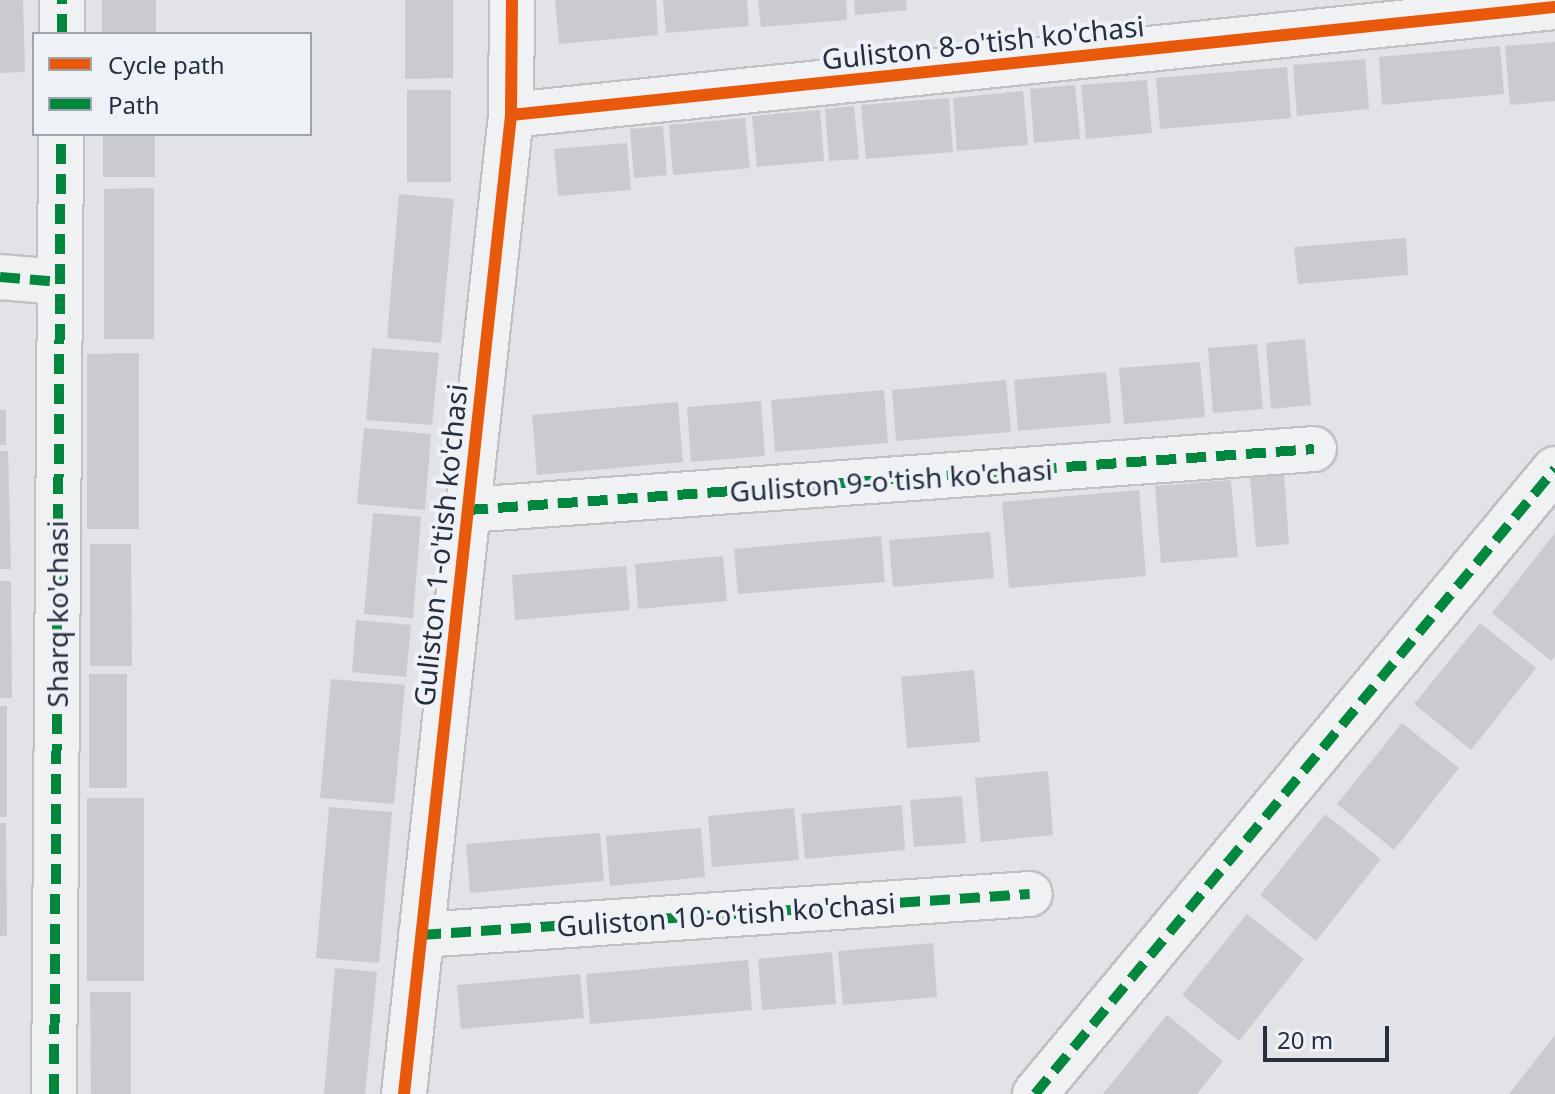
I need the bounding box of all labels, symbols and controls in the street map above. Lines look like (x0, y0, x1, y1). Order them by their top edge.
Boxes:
street label: Guliston 8-o'tish ko'chasi (820, 8, 1146, 76)
legend (32, 32, 312, 136)
text: Cycle path (108, 48, 225, 81)
text: Path (108, 88, 159, 121)
street label: Guliston 1-o'tish ko'chasi (406, 382, 474, 708)
street label: Guliston 9-o'tish ko'chasi (728, 452, 1054, 508)
street label: Sharq ko'chasi (40, 520, 74, 708)
street label: Guliston 10-o'tish ko'chasi (555, 885, 897, 943)
scale bar (1267, 1010, 1393, 1060)
text: 20 m (1277, 1023, 1333, 1056)

